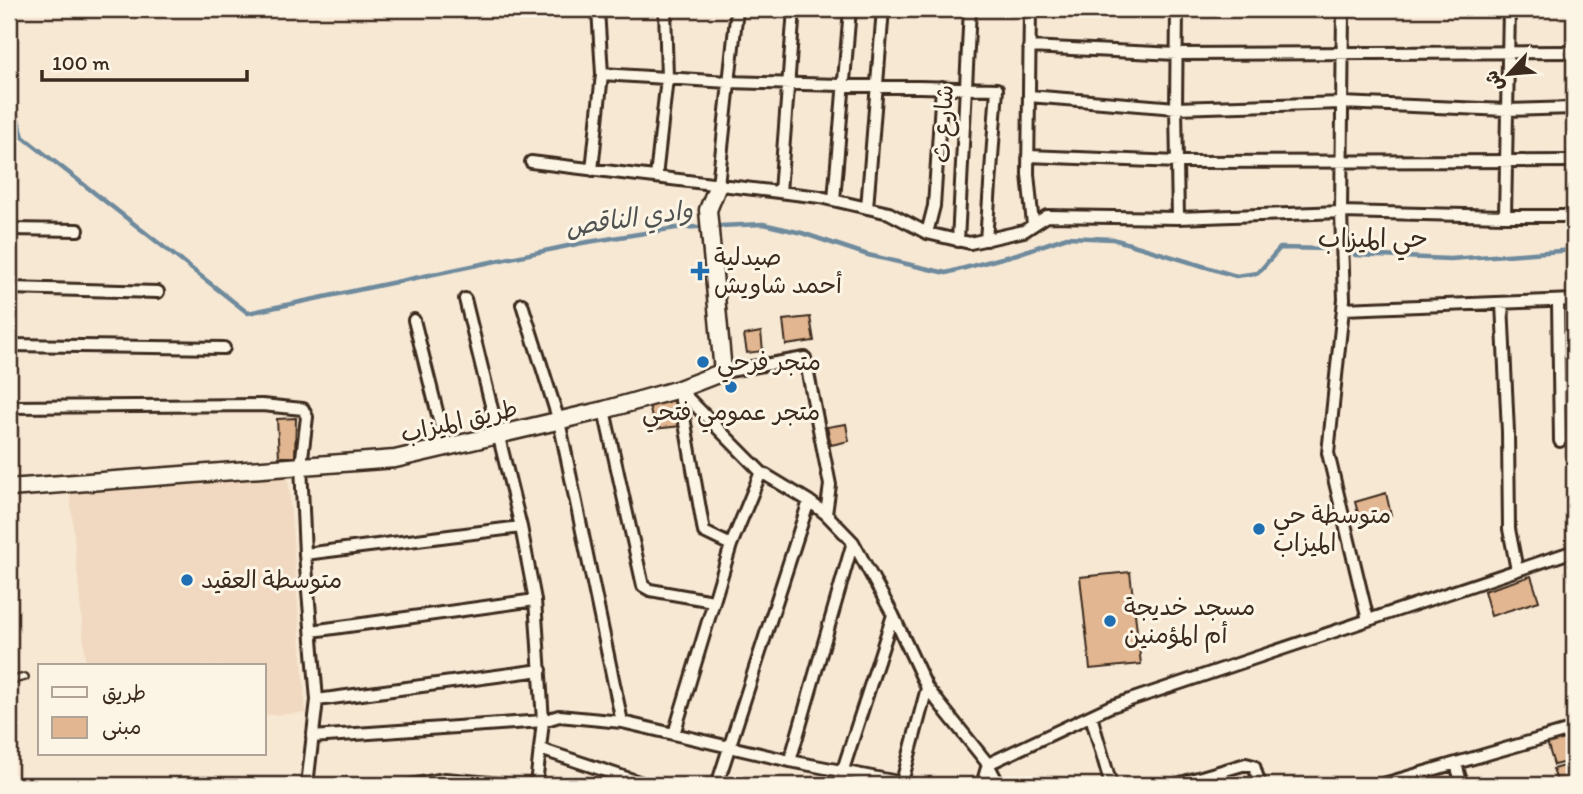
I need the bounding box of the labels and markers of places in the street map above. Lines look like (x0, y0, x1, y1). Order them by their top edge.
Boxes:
place label: صيدلية أحمد شاويش (714, 242, 842, 299)
marker: صيدلية أحمد شاويش (692, 263, 708, 279)
place label: متجر فرحي (717, 347, 821, 383)
marker: متجر فرحي (695, 354, 711, 370)
marker: متجر عمومي فتحي (723, 379, 739, 395)
place label: متجر عمومي فتحي (642, 397, 820, 433)
place label: متوسطة حي الميزاب (1273, 500, 1391, 557)
marker: متوسطة حي الميزاب (1251, 521, 1267, 537)
place label: متوسطة العقيد (201, 565, 342, 595)
marker: متوسطة العقيد (179, 572, 195, 588)
place label: مسجد خديجة أم المؤمنين (1124, 592, 1255, 653)
marker: مسجد خديجة أم المؤمنين (1102, 613, 1118, 629)

